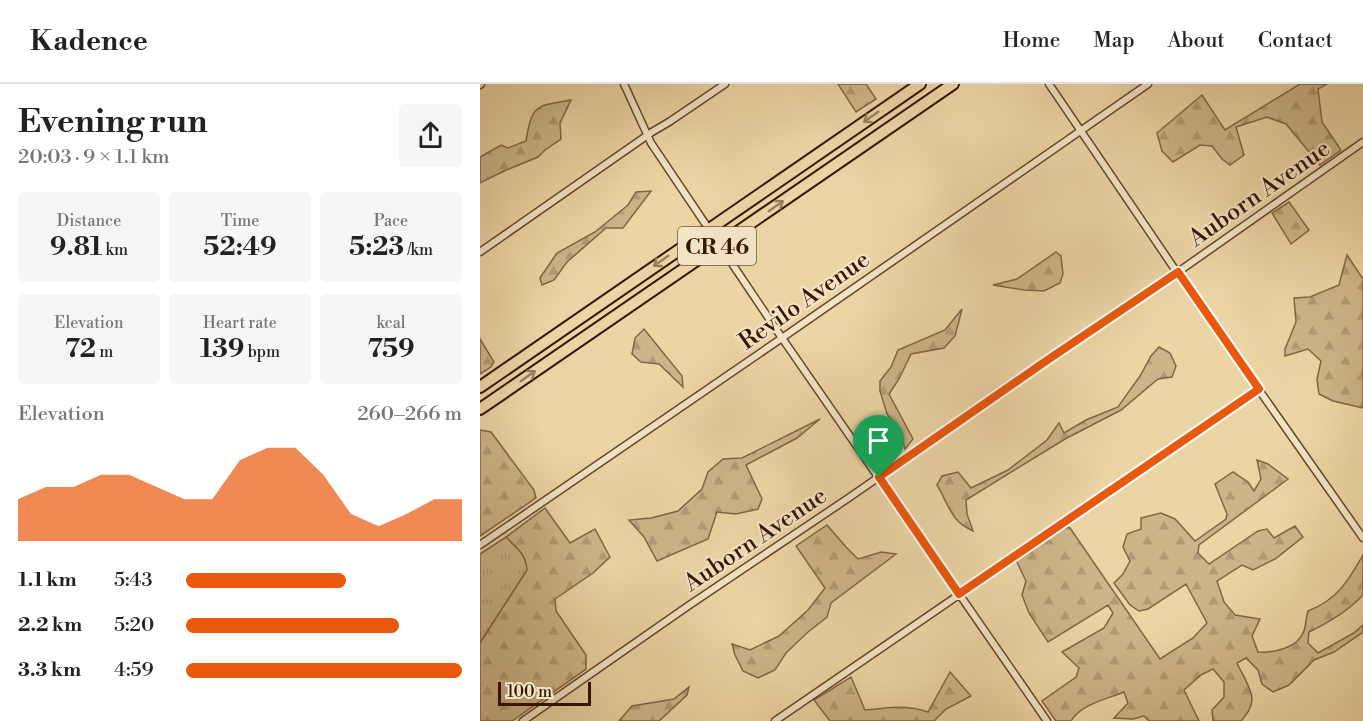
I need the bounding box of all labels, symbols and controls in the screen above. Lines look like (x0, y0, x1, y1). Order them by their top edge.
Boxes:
text: Kadence (30, 24, 148, 59)
text: Home (1003, 28, 1060, 54)
text: Map (1093, 28, 1135, 54)
text: About (1168, 28, 1225, 54)
text: Contact (1258, 28, 1333, 54)
text: Evening run (18, 102, 207, 143)
button: share (399, 104, 462, 167)
one-way arrow (864, 111, 880, 123)
street label: Auborn Avenue (1182, 134, 1336, 254)
text: 20:03 · 9 × 1.1 km (18, 145, 169, 170)
one-way arrow (767, 200, 783, 212)
text: Distance (57, 211, 121, 231)
text: Time (221, 211, 259, 231)
text: Pace (374, 211, 408, 231)
road number: CR 46 (678, 227, 756, 265)
text: 9.81 (50, 231, 102, 263)
text: 52:49 (203, 231, 277, 263)
text: 5:23 (349, 231, 404, 263)
text: km (102, 240, 128, 260)
text: /km (404, 240, 433, 260)
street label: Revilo Avenue (733, 245, 876, 357)
one-way arrow (654, 255, 670, 267)
text: Elevation (54, 313, 124, 333)
text: Heart rate (203, 313, 277, 333)
text: kcal (376, 313, 406, 333)
text: 72 (65, 333, 96, 365)
text: 139 (200, 333, 244, 365)
text: 759 (367, 333, 415, 365)
text: m (96, 342, 113, 362)
text: bpm (244, 342, 280, 362)
one-way arrow (520, 370, 536, 382)
text: Elevation (18, 402, 105, 427)
text: 260–266 m (357, 402, 462, 427)
pin (853, 415, 904, 477)
icon: arrive (862, 424, 895, 457)
street label: Auborn Avenue (677, 481, 833, 599)
text: 1.1 km (18, 568, 77, 593)
text: 5:43 (114, 568, 152, 593)
text: 2.2 km (18, 613, 82, 638)
text: 5:20 (114, 613, 154, 638)
text: 3.3 km (18, 658, 81, 683)
text: 4:59 (114, 658, 154, 683)
scale bar (498, 679, 591, 706)
text: 100 m (507, 682, 552, 702)

